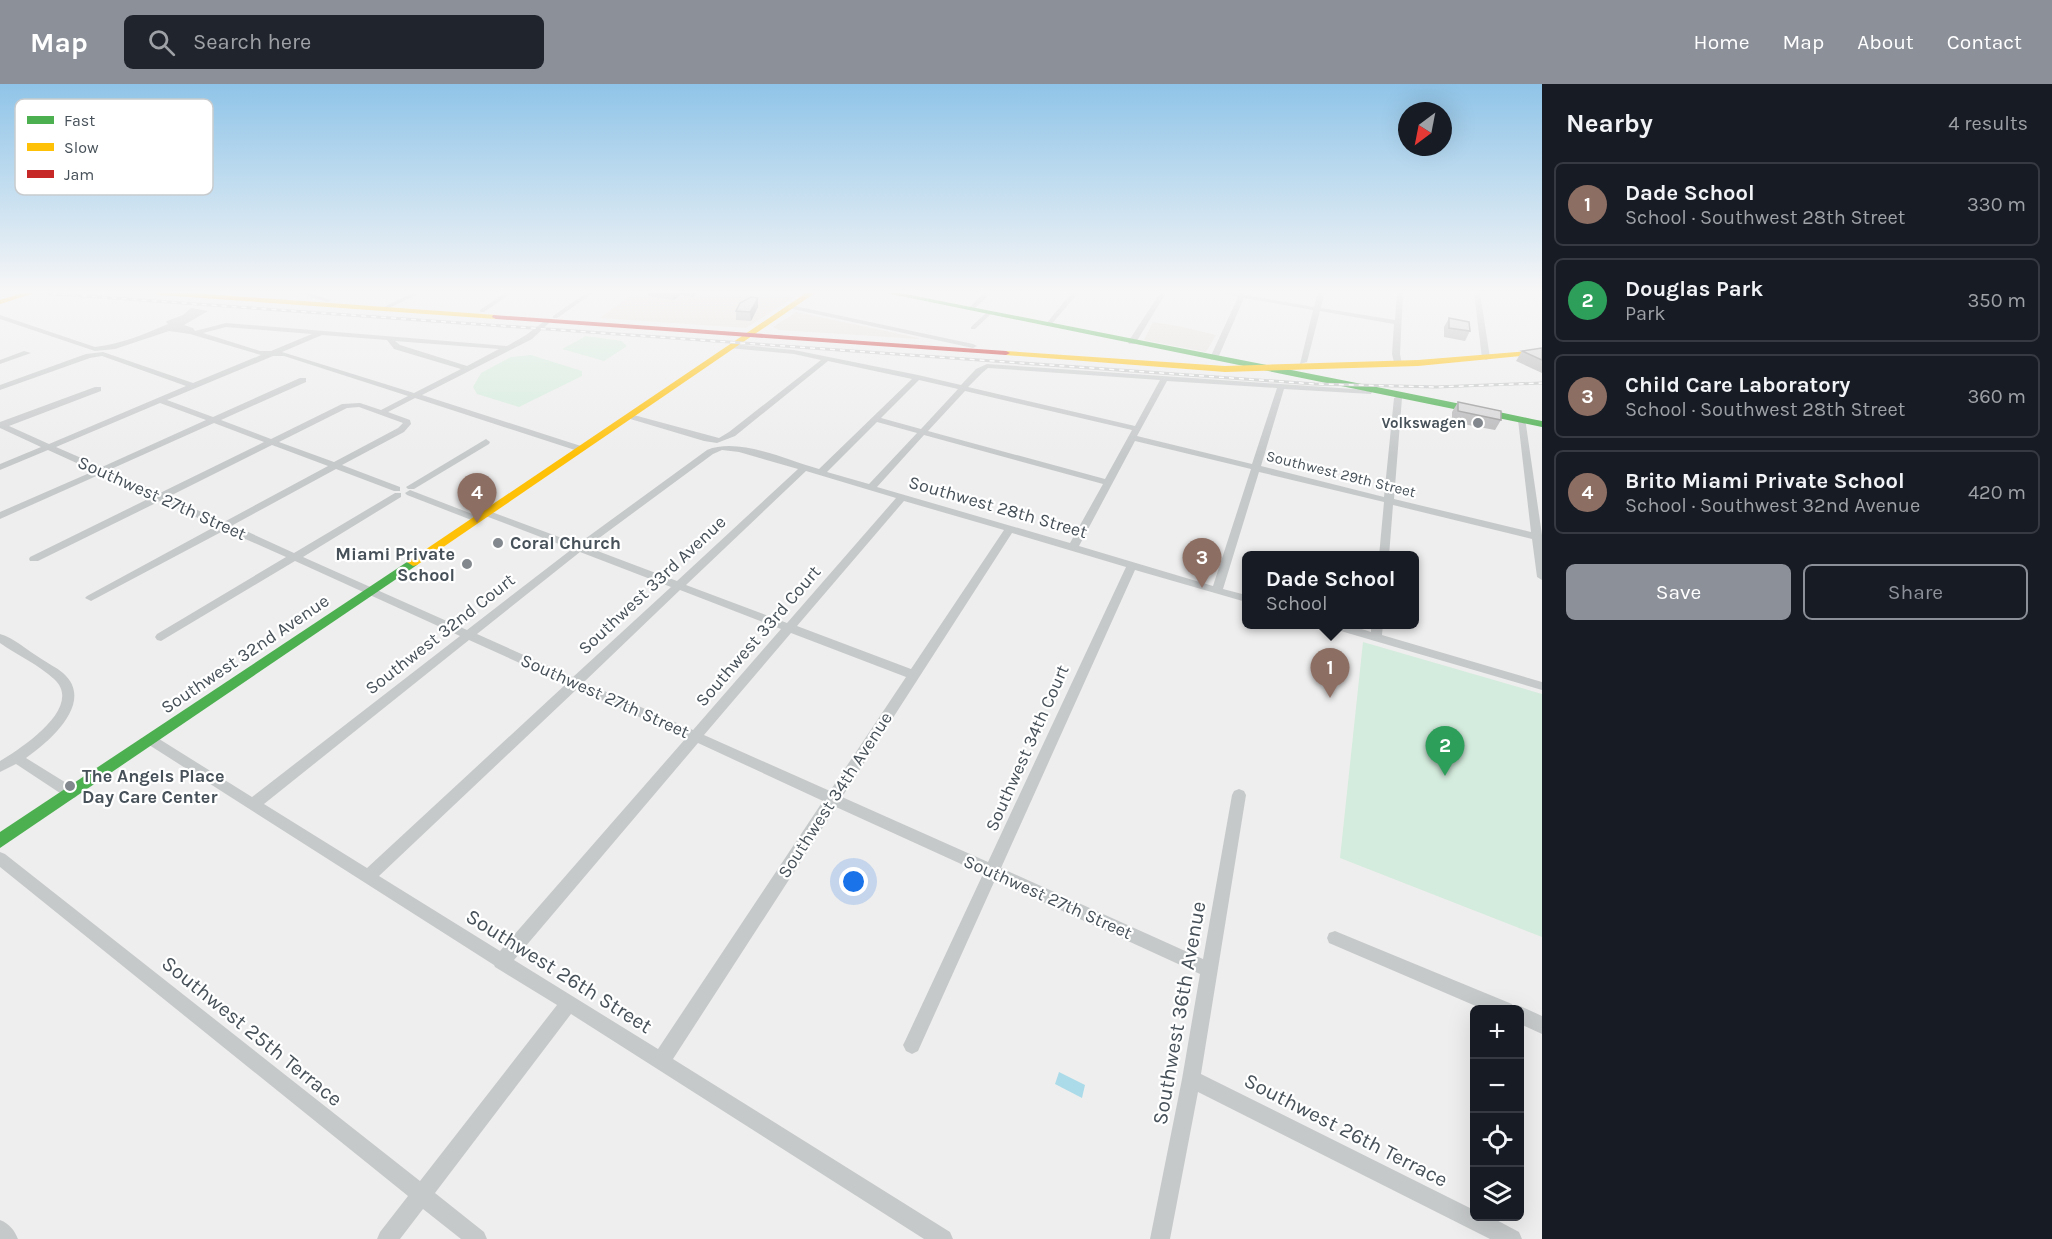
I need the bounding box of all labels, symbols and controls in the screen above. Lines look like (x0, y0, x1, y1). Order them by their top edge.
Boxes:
search box (124, 15, 544, 69)
text: Map (30, 26, 88, 59)
icon: search (145, 26, 178, 59)
text: Search here (193, 29, 311, 55)
text: Home (1694, 30, 1750, 54)
text: Map (1783, 30, 1824, 54)
text: About (1857, 30, 1914, 54)
text: Contact (1947, 30, 2022, 54)
legend (15, 99, 213, 195)
north arrow (1398, 102, 1452, 156)
text: Nearby (1566, 108, 1653, 139)
text: Fast (64, 111, 95, 130)
text: 4 results (1948, 112, 2028, 135)
text: Slow (64, 138, 99, 157)
text: Jam (64, 165, 94, 184)
text: Dade School (1625, 180, 1755, 206)
text: 1 (1584, 193, 1591, 216)
text: 330 m (1967, 193, 2026, 216)
text: School · Southwest 28th Street (1625, 206, 1905, 229)
text: Douglas Park (1625, 276, 1763, 302)
text: 2 (1581, 289, 1594, 312)
text: 350 m (1968, 289, 2026, 312)
text: Park (1625, 302, 1666, 325)
text: Child Care Laboratory (1625, 372, 1850, 398)
text: 3 (1581, 385, 1594, 408)
text: 360 m (1967, 385, 2026, 408)
text: School · Southwest 28th Street (1625, 398, 1905, 421)
place label: Volkswagen (1382, 414, 1466, 432)
marker: Volkswagen (1471, 416, 1485, 430)
street label: Southwest 29th Street (1264, 447, 1418, 501)
street label: Southwest 27th Street (74, 451, 250, 545)
text: Brito Miami Private School (1625, 468, 1905, 494)
street label: Southwest 28th Street (906, 471, 1090, 543)
pin: 4 (458, 474, 496, 523)
text: 4 (1582, 481, 1593, 504)
text: 420 m (1968, 481, 2026, 504)
text: School · Southwest 32nd Avenue (1625, 494, 1920, 517)
street label: Southwest 33rd Avenue (574, 511, 730, 659)
place label: Coral Church (510, 532, 621, 554)
marker: Coral Church (491, 536, 505, 550)
pin: 3 (1182, 538, 1222, 588)
place label: Miami Private School (335, 543, 455, 586)
popup (1242, 551, 1419, 629)
marker: Miami Private School (460, 557, 474, 571)
street label: Southwest 33rd Court (691, 561, 825, 711)
button: Save (1566, 564, 1791, 620)
button: Share (1803, 564, 2028, 620)
text: Dade School (1266, 566, 1395, 592)
street label: Southwest 32nd Court (361, 569, 519, 699)
street label: Southwest 32nd Avenue (157, 589, 333, 719)
text: School (1266, 592, 1328, 615)
pin: 1 (1310, 648, 1350, 698)
street label: Southwest 27th Street (517, 649, 693, 743)
street label: Southwest 34th Court (980, 661, 1074, 835)
street label: Southwest 34th Avenue (773, 708, 897, 882)
pin: 2 (1426, 726, 1464, 776)
place label: The Angels Place Day Care Center (82, 765, 224, 808)
marker: The Angels Place Day Care Center (63, 779, 77, 793)
street label: Southwest 27th Street (960, 850, 1136, 944)
your location (839, 867, 868, 896)
street label: Southwest 36th Avenue (1148, 899, 1210, 1127)
street label: Southwest 26th Street (462, 904, 657, 1038)
street label: Southwest 25th Terrace (157, 951, 347, 1111)
map controls (1470, 1005, 1524, 1221)
button: + (1470, 1005, 1524, 1059)
button: − (1470, 1059, 1524, 1113)
street label: Southwest 26th Terrace (1240, 1068, 1452, 1192)
button: locate (1470, 1113, 1524, 1167)
button: layers (1470, 1167, 1524, 1221)

